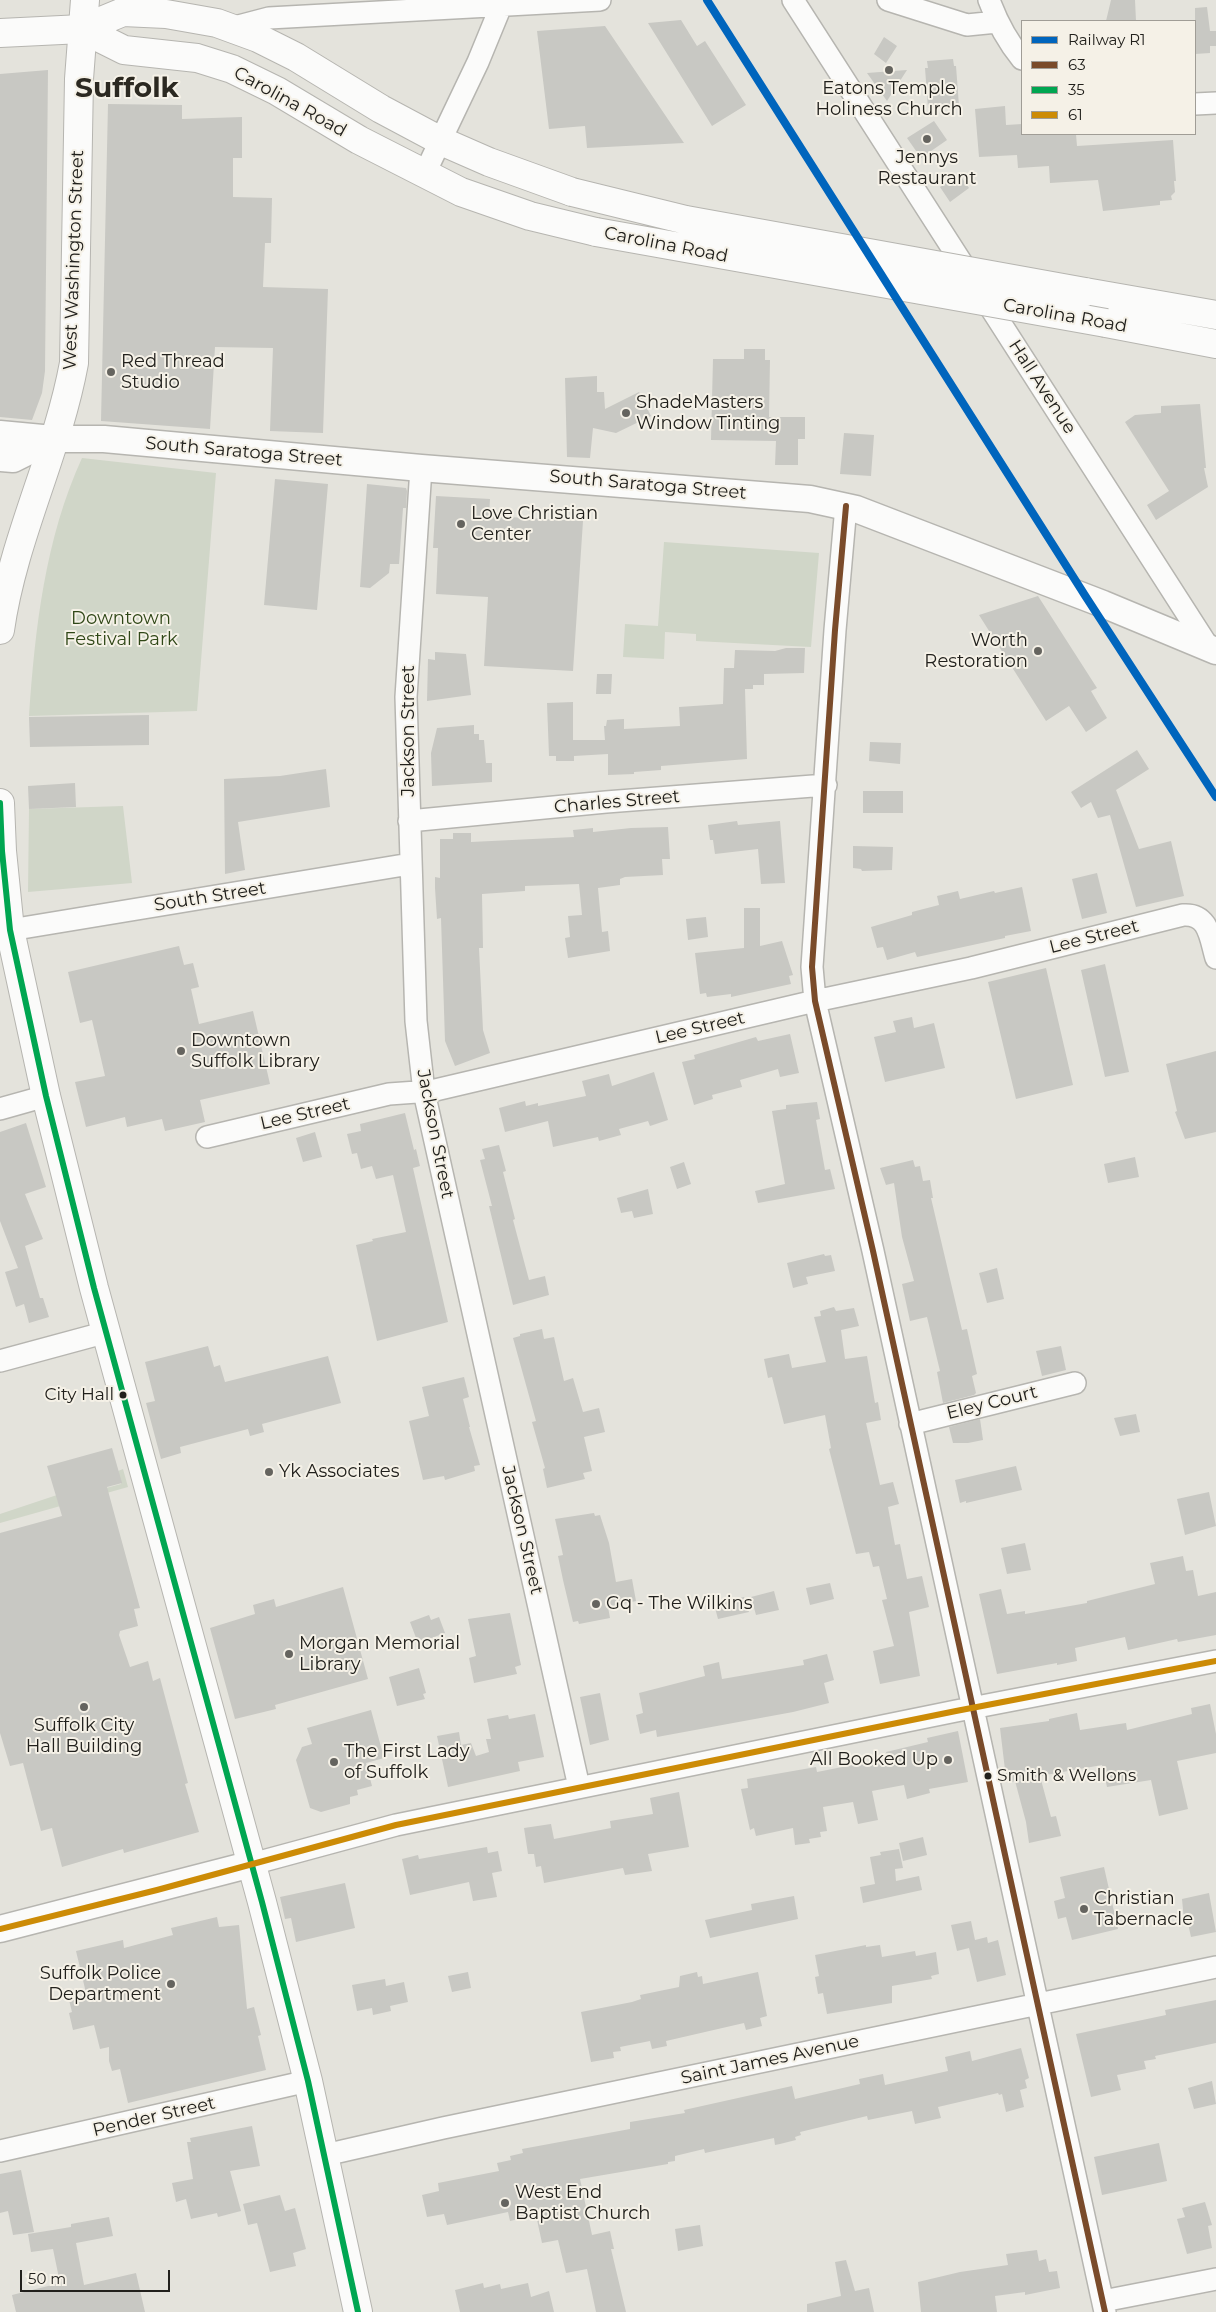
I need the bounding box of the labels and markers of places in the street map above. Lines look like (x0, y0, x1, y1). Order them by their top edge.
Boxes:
marker: Eatons Temple Holiness Church (883, 64, 895, 76)
place label: Eatons Temple Holiness Church (815, 78, 963, 120)
marker: Jennys Restaurant (921, 133, 933, 145)
place label: Jennys Restaurant (878, 147, 976, 190)
place label: Red Thread Studio (121, 351, 225, 394)
marker: Red Thread Studio (105, 366, 117, 378)
place label: ShadeMasters Window Tinting (636, 392, 780, 434)
marker: ShadeMasters Window Tinting (620, 407, 632, 419)
place label: Love Christian Center (471, 503, 598, 546)
marker: Love Christian Center (455, 518, 467, 530)
place label: Worth Restoration (924, 630, 1028, 672)
marker: Worth Restoration (1032, 645, 1044, 657)
place label: Downtown Suffolk Library (191, 1030, 319, 1072)
marker: Downtown Suffolk Library (175, 1045, 187, 1057)
place label: City Hall (45, 1385, 114, 1405)
marker: City Hall (118, 1390, 128, 1400)
place label: Yk Associates (279, 1461, 399, 1483)
marker: Yk Associates (263, 1466, 275, 1478)
place label: Gq - The Wilkins (606, 1593, 752, 1615)
marker: Gq - The Wilkins (590, 1598, 602, 1610)
place label: Morgan Memorial Library (299, 1633, 460, 1676)
marker: Morgan Memorial Library (283, 1648, 295, 1660)
marker: Suffolk City Hall Building (78, 1701, 90, 1713)
place label: Suffolk City Hall Building (26, 1715, 142, 1758)
place label: The First Lady of Suffolk (344, 1741, 469, 1784)
place label: All Booked Up (810, 1749, 938, 1771)
marker: All Booked Up (942, 1754, 954, 1766)
marker: The First Lady of Suffolk (328, 1756, 340, 1768)
place label: Smith & Wellons (997, 1766, 1136, 1786)
marker: Smith & Wellons (983, 1771, 993, 1781)
place label: Christian Tabernacle (1094, 1888, 1193, 1930)
marker: Christian Tabernacle (1078, 1903, 1090, 1915)
place label: Suffolk Police Department (40, 1963, 161, 2006)
marker: Suffolk Police Department (165, 1978, 177, 1990)
place label: West End Baptist Church (515, 2182, 651, 2224)
marker: West End Baptist Church (499, 2197, 511, 2209)

